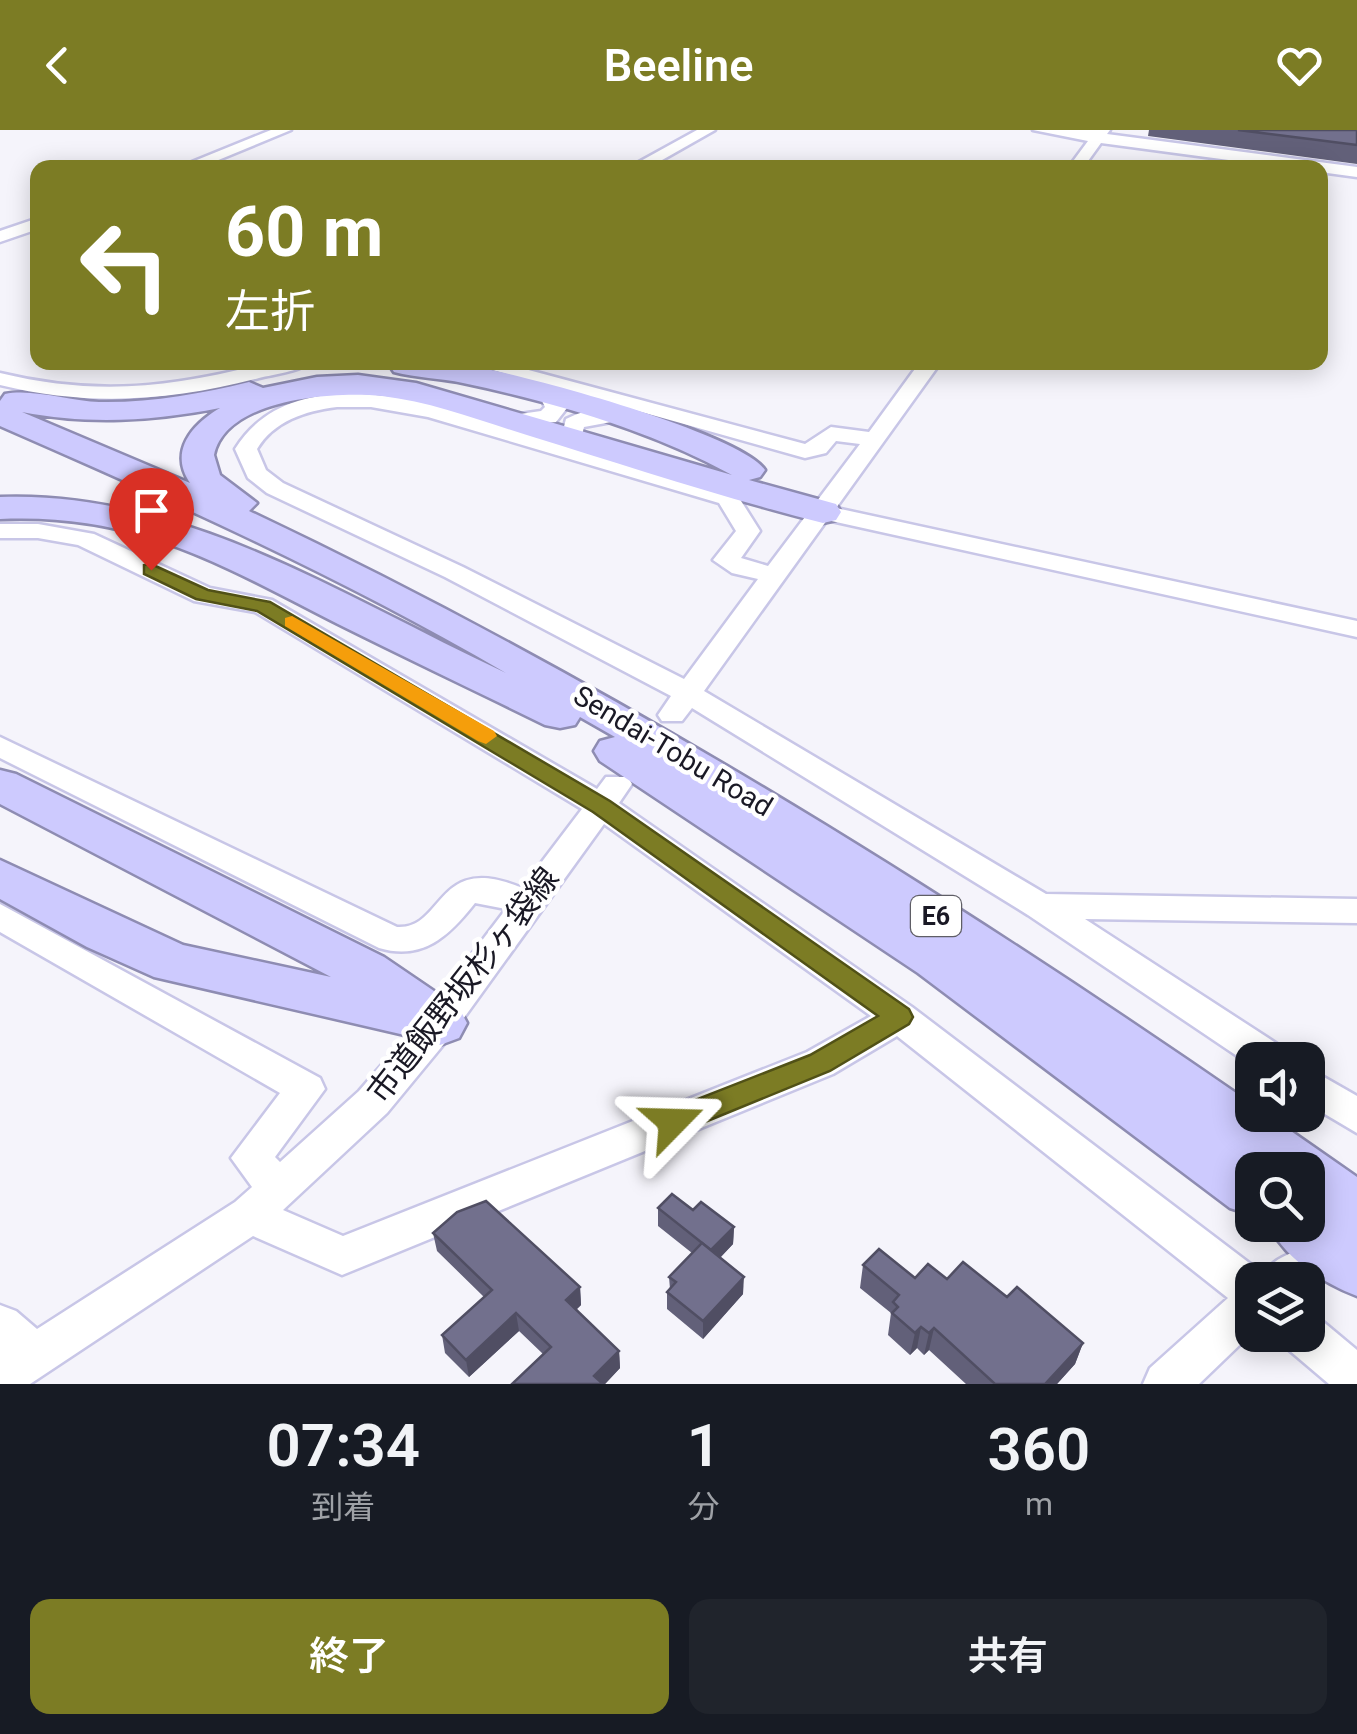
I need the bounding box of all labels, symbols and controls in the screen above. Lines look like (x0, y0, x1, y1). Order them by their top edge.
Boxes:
icon: back (30, 38, 85, 93)
icon: heart (1272, 38, 1327, 93)
text: Beeline (604, 39, 753, 92)
text: 60 m (225, 191, 383, 273)
icon: left (60, 200, 190, 330)
text: 左折 (225, 285, 315, 338)
pin (109, 468, 194, 571)
icon: arrive (124, 483, 179, 538)
street label: Sendai-Tobu Road (568, 679, 778, 823)
street label: 市道飯野坂杉ヶ袋線 (359, 860, 567, 1110)
road number: E6 (911, 896, 961, 936)
map controls (1235, 1042, 1325, 1352)
button: sound (1235, 1042, 1325, 1132)
position arrow (621, 1070, 725, 1174)
button: search (1235, 1152, 1325, 1242)
button: layers (1235, 1262, 1325, 1352)
text: 07:34 (267, 1410, 420, 1481)
text: 1 (687, 1410, 721, 1481)
text: 360 (988, 1414, 1090, 1485)
text: m (1025, 1485, 1053, 1523)
text: 到着 (311, 1488, 375, 1526)
text: 分 (688, 1488, 720, 1526)
button: 終了 (30, 1599, 669, 1714)
button: 共有 (689, 1599, 1327, 1714)

